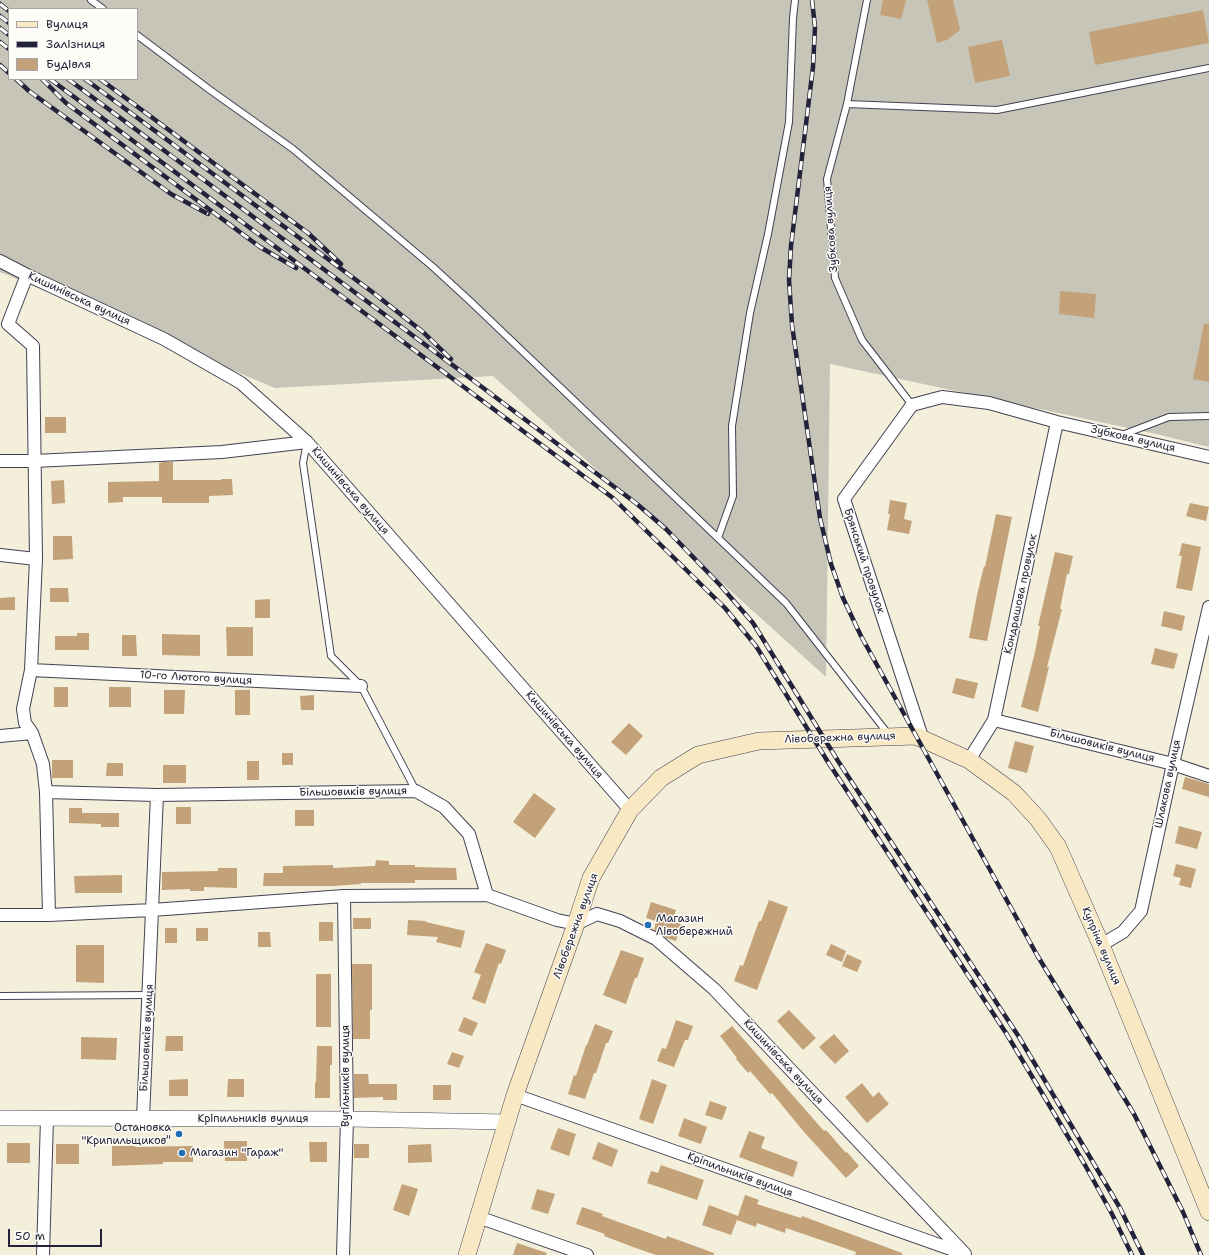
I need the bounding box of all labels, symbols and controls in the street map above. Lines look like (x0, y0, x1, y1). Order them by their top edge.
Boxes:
legend (8, 8, 138, 80)
text: Вулиця (46, 16, 88, 32)
text: Залізниця (46, 36, 105, 52)
text: Будівля (46, 56, 91, 72)
street label: Зубкова вулиця (821, 185, 841, 273)
street label: Кишинівська вулиця (26, 269, 132, 329)
street label: Зубкова вулиця (1089, 423, 1177, 455)
street label: Кишинівська вулиця (308, 445, 392, 537)
street label: Брянський провулок (841, 506, 887, 616)
street label: Кондрашова провулок (1002, 533, 1040, 655)
street label: 10-го Лютого вулиця (140, 668, 252, 688)
street label: Кишинівська вулиця (522, 689, 606, 781)
street label: Більшовиків вулиця (1048, 727, 1156, 765)
street label: Лівобережна вулиця (784, 729, 896, 747)
street label: Шлакова вулиця (1152, 739, 1184, 829)
street label: Більшовиків вулиця (299, 784, 407, 800)
street label: Лівобережна вулиця (551, 871, 601, 981)
street label: Купріна вулиця (1079, 905, 1123, 987)
place label: Магазин Лівобережний (656, 912, 733, 938)
marker: Магазин Лівобережний (643, 920, 653, 930)
street label: Більшовиків вулиця (138, 984, 156, 1092)
street label: Кишинівська вулиця (740, 1017, 826, 1107)
street label: Вугільників вулиця (339, 1025, 353, 1127)
street label: Кріпильників вулиця (197, 1112, 309, 1126)
place label: Остановка "Крипильщиков" (81, 1121, 171, 1147)
marker: Остановка "Крипильщиков" (174, 1129, 184, 1139)
place label: Магазин "Гараж" (190, 1146, 283, 1160)
marker: Магазин "Гараж" (177, 1148, 187, 1158)
street label: Кріпильників вулиця (686, 1150, 794, 1200)
scale bar (10, 1221, 104, 1247)
text: 50 m (15, 1228, 45, 1244)

